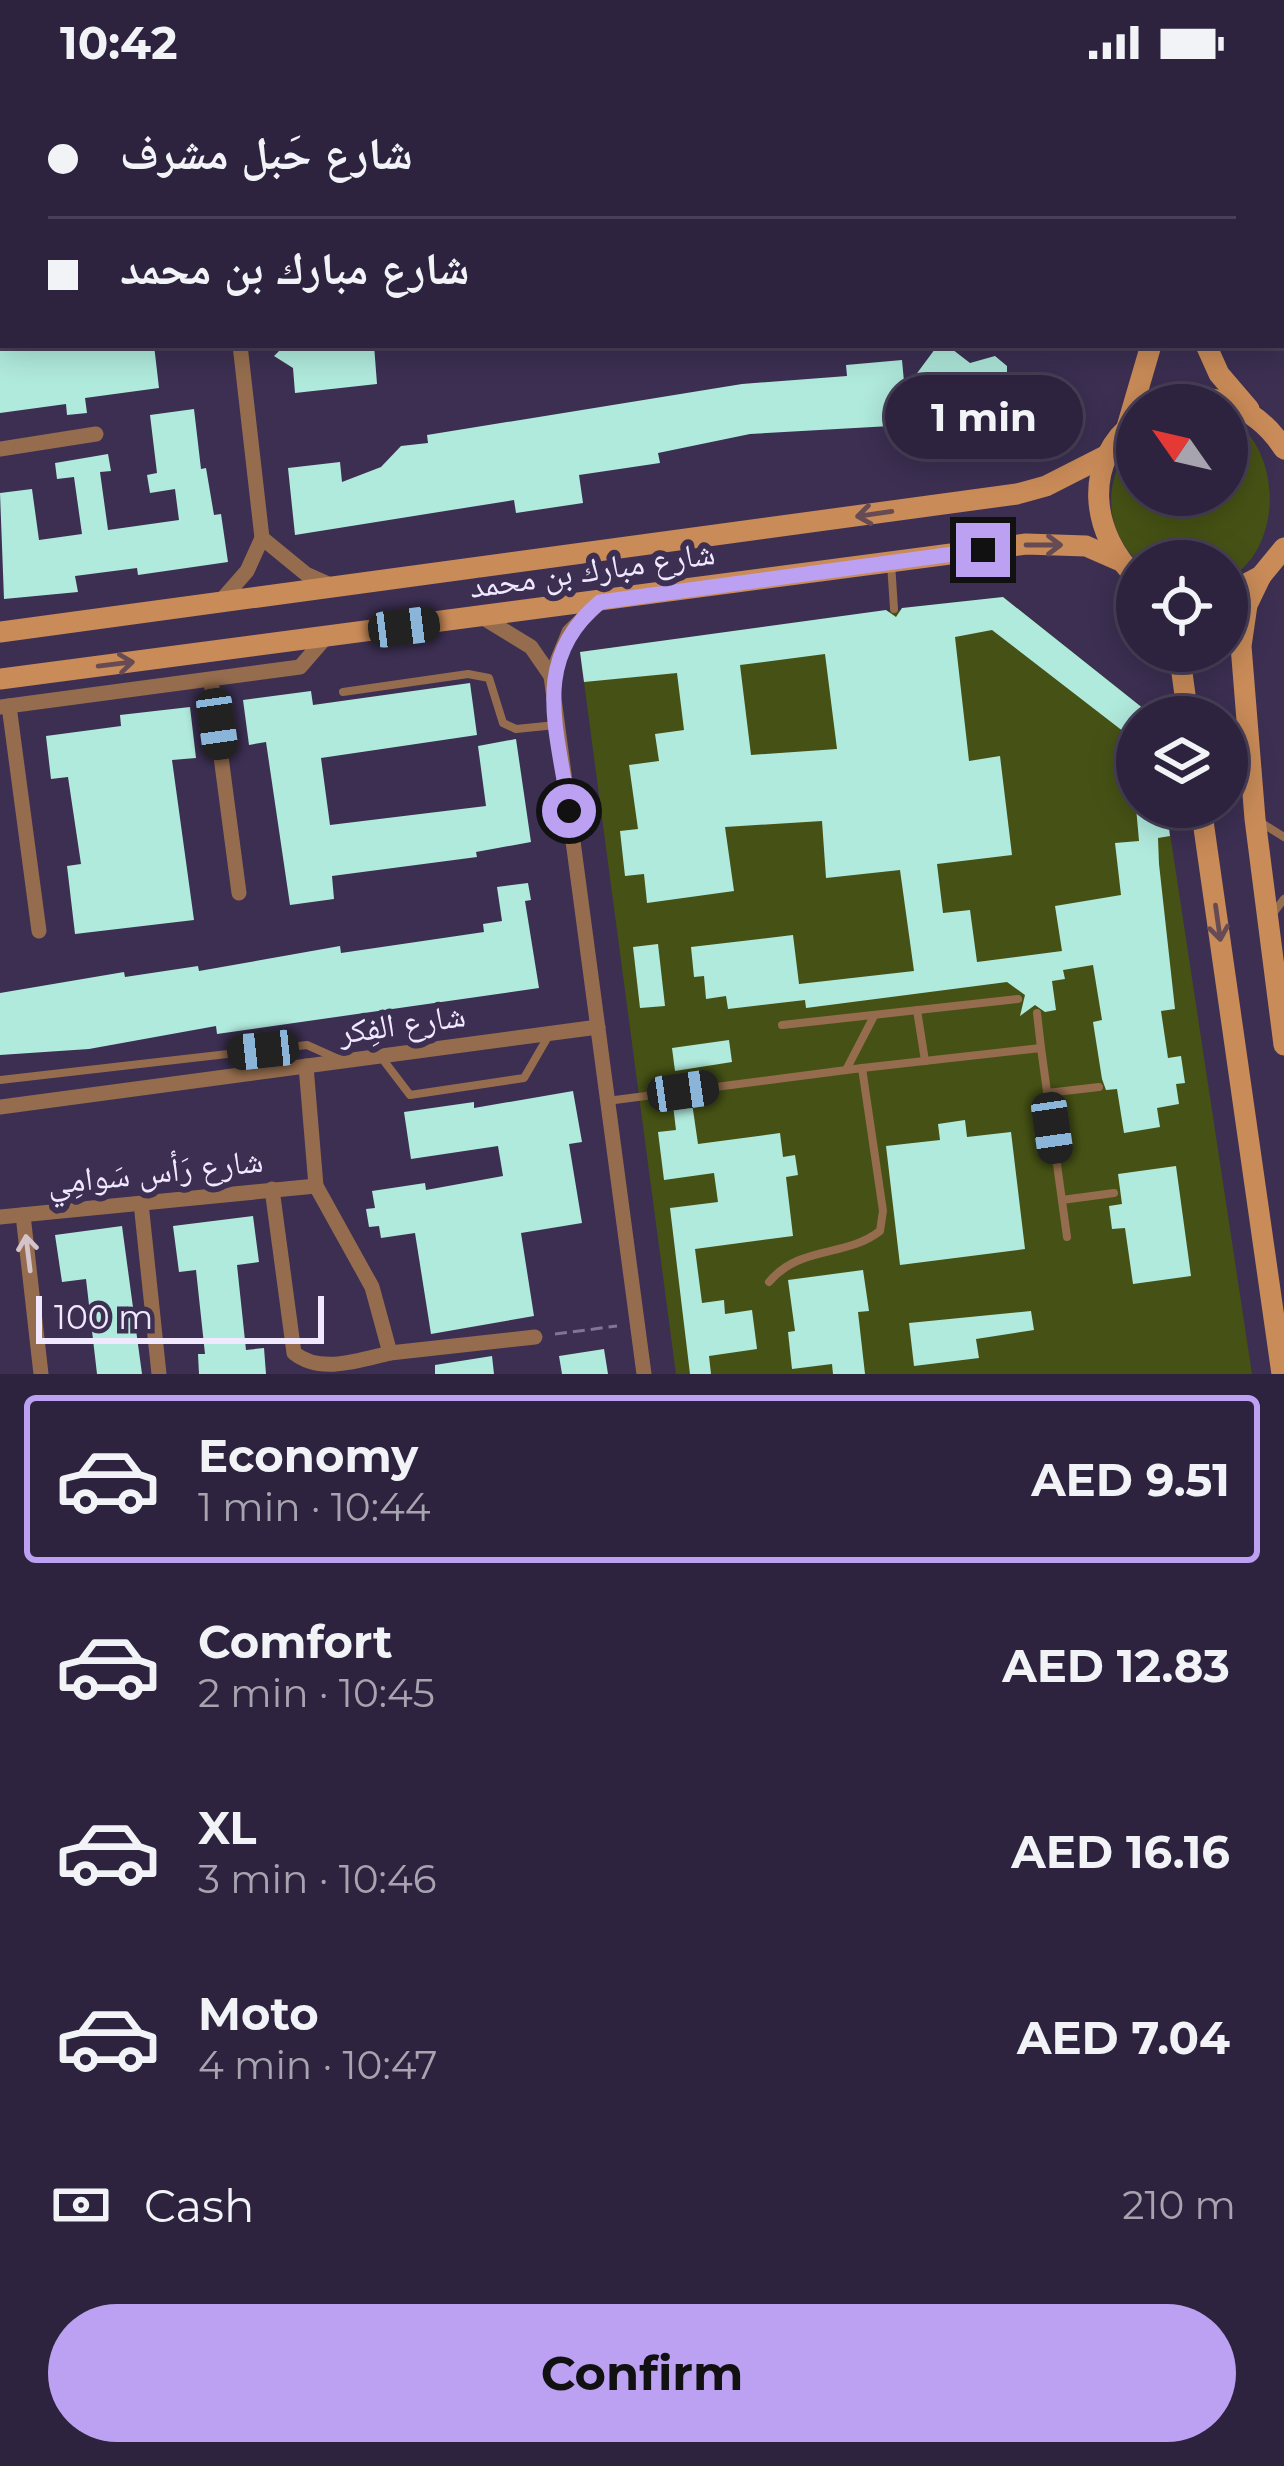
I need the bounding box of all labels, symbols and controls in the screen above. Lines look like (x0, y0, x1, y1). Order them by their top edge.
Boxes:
text: 10:42 (60, 15, 178, 70)
text: شارع حَبل مشرف (120, 125, 413, 180)
text: شارع مبارك بن محمد (120, 240, 470, 295)
callout: 1 min (884, 376, 1082, 460)
north arrow (1116, 384, 1248, 516)
map controls (1116, 384, 1248, 828)
text: 1 min (931, 393, 1037, 441)
one-way arrow (855, 503, 894, 526)
route end (956, 523, 1010, 577)
street label: شارع مبارك بن محمد (467, 532, 717, 607)
one-way arrow (1024, 533, 1063, 556)
button: locate (1116, 540, 1248, 672)
car (366, 605, 442, 649)
one-way arrow (96, 652, 135, 674)
car (194, 686, 240, 762)
button: layers (1116, 696, 1248, 828)
route start (542, 784, 596, 838)
one-way arrow (1207, 903, 1230, 942)
street label: شارع الفِكر (335, 994, 468, 1053)
car (225, 1028, 301, 1072)
car (645, 1068, 721, 1114)
car (1029, 1090, 1075, 1166)
street label: شارع رَأس سَوامِي (45, 1140, 266, 1209)
one-way arrow (16, 1234, 38, 1273)
scale bar (36, 1290, 324, 1343)
text: 100 m (54, 1297, 153, 1337)
icon: car (54, 1425, 162, 1533)
text: Economy (198, 1428, 418, 1483)
text: AED 9.51 (1031, 1452, 1230, 1507)
text: 1 min · 10:44 (198, 1483, 431, 1531)
icon: car (54, 1611, 162, 1719)
text: Comfort (198, 1614, 393, 1669)
text: AED 12.83 (1002, 1638, 1230, 1693)
text: 2 min · 10:45 (198, 1669, 435, 1717)
icon: car (54, 1797, 162, 1905)
text: XL (198, 1800, 256, 1855)
text: AED 16.16 (1011, 1824, 1230, 1879)
text: 3 min · 10:46 (198, 1855, 436, 1903)
icon: car (54, 1983, 162, 2091)
text: Moto (198, 1986, 319, 2041)
text: AED 7.04 (1017, 2010, 1230, 2065)
text: 4 min · 10:47 (198, 2041, 437, 2089)
icon: cash (48, 2172, 114, 2238)
text: Cash (144, 2178, 255, 2233)
text: 210 m (1122, 2181, 1236, 2229)
button: Confirm (48, 2304, 1236, 2442)

